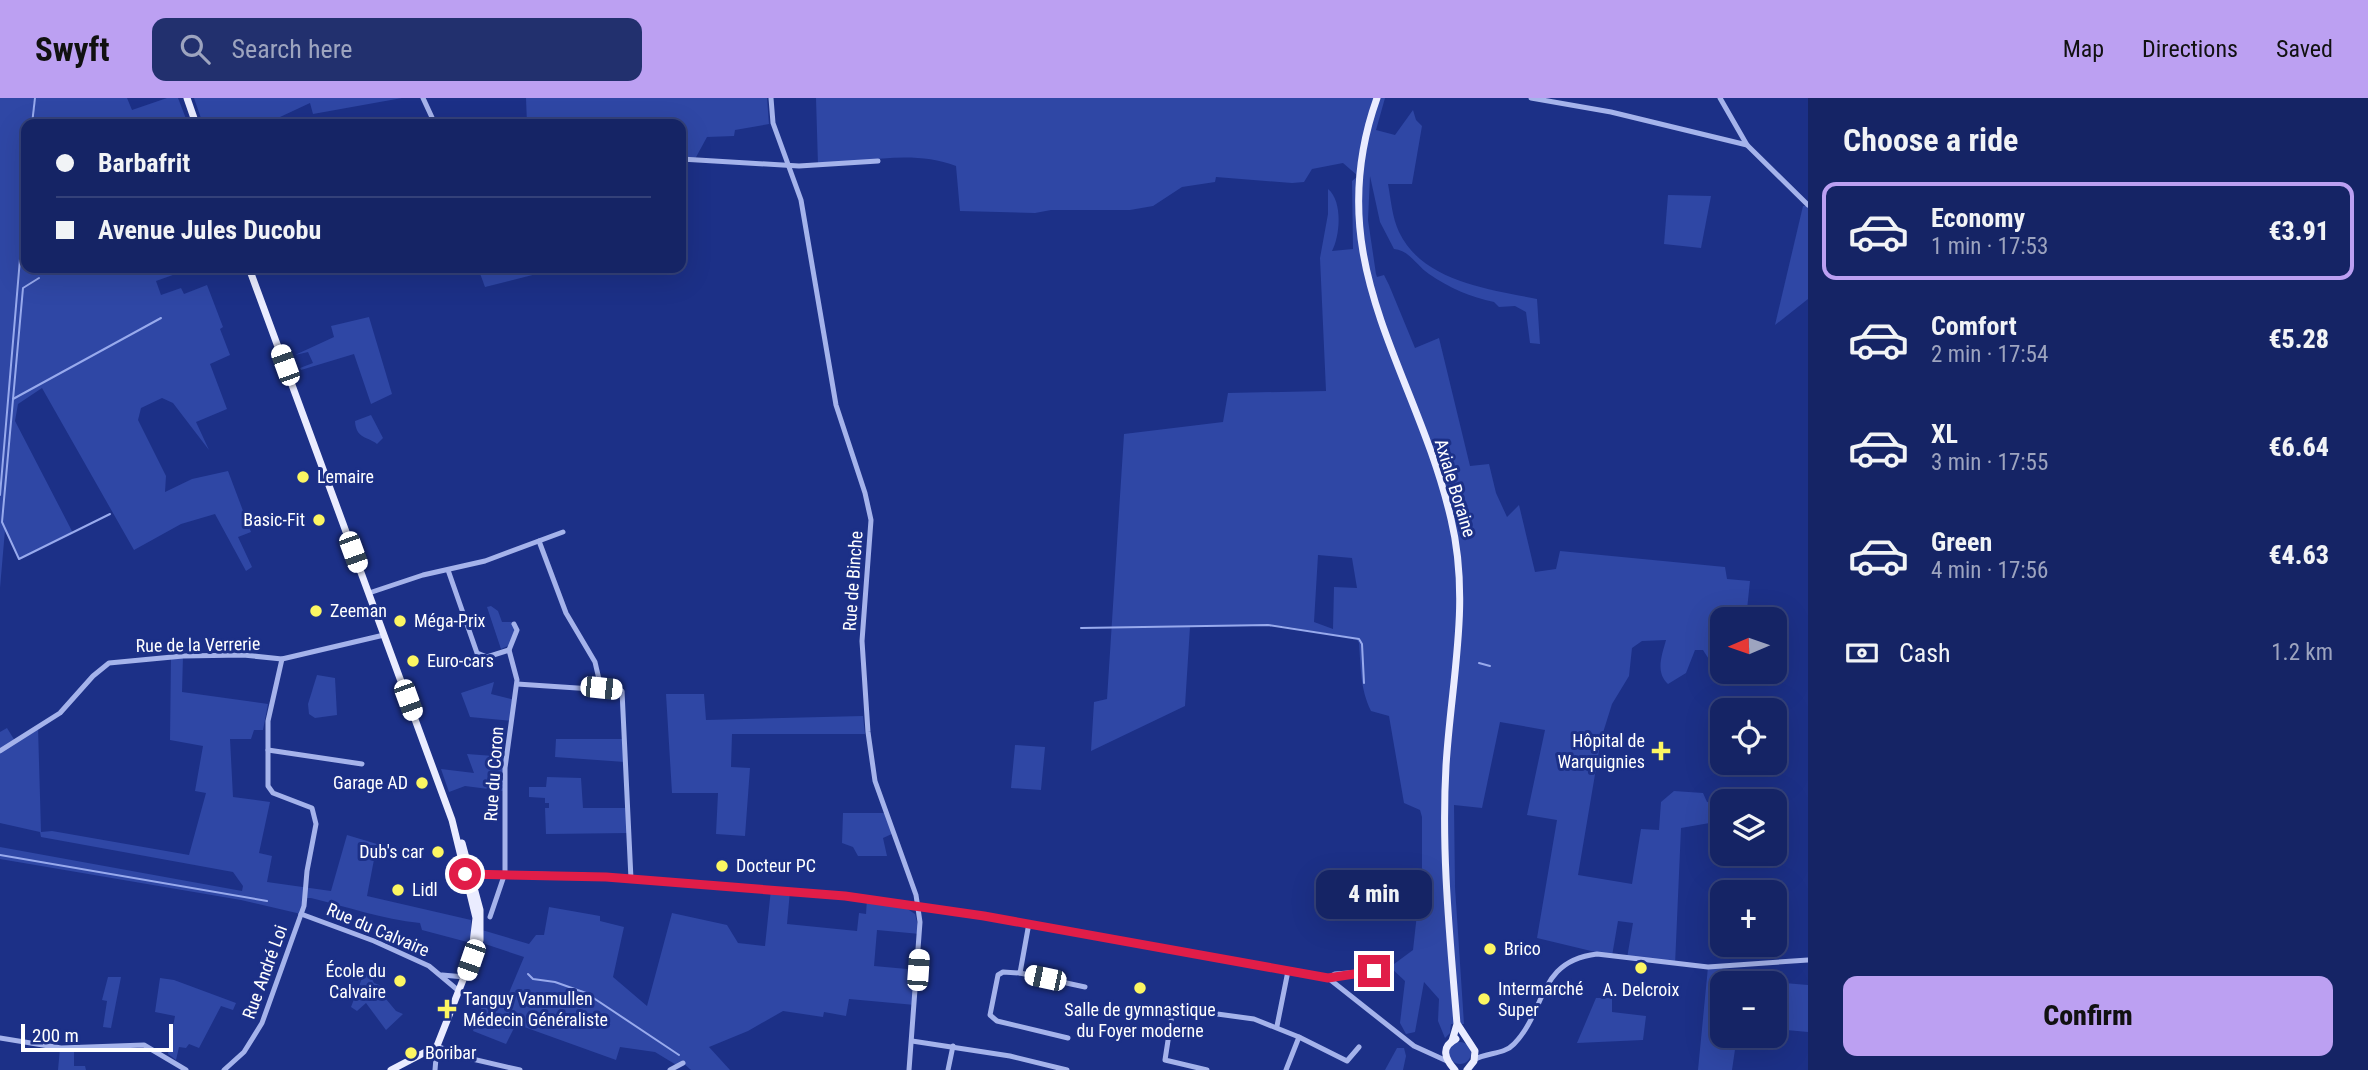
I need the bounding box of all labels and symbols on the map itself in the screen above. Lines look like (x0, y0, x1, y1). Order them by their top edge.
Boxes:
car (268, 342, 303, 388)
street label: Axiale Boraine (1431, 436, 1480, 540)
place label: Lemaire (317, 466, 374, 487)
marker: Lemaire (295, 469, 311, 485)
place label: Basic-Fit (243, 509, 305, 530)
marker: Basic-Fit (311, 512, 327, 528)
car (336, 529, 371, 575)
street label: Rue de Binche (839, 530, 866, 632)
place label: Zeeman (330, 600, 387, 621)
marker: Zeeman (308, 603, 324, 619)
north arrow (1710, 607, 1787, 684)
place label: Méga-Prix (414, 610, 486, 631)
marker: Méga-Prix (392, 613, 408, 629)
street label: Rue de la Verrerie (135, 633, 260, 656)
place label: Euro-cars (427, 650, 494, 671)
marker: Euro-cars (405, 653, 421, 669)
car (580, 675, 623, 701)
car (391, 677, 426, 723)
street label: Rue du Coron (480, 726, 507, 822)
place label: Hôpital de Warquignies (1557, 730, 1645, 772)
marker: Hôpital de Warquignies (1651, 741, 1671, 761)
place label: Garage AD (333, 772, 408, 793)
marker: Garage AD (414, 775, 430, 791)
place label: Dub's car (359, 841, 425, 862)
marker: Dub's car (430, 844, 446, 860)
place label: Docteur PC (736, 855, 816, 876)
route start (449, 858, 481, 890)
marker: Docteur PC (714, 858, 730, 874)
callout: 4 min (1316, 870, 1432, 918)
place label: Lidl (412, 879, 438, 900)
marker: Lidl (390, 882, 406, 898)
street label: Rue du Calvaire (324, 898, 433, 961)
street label: Rue André Loi (238, 922, 291, 1022)
car (455, 937, 488, 983)
place label: Brico (1504, 938, 1541, 959)
marker: Brico (1482, 941, 1498, 957)
car (907, 948, 930, 992)
route end (1358, 955, 1390, 987)
place label: École du Calvaire (326, 960, 386, 1002)
marker: A. Delcroix (1633, 960, 1649, 976)
car (1023, 963, 1068, 993)
marker: École du Calvaire (392, 973, 408, 989)
place label: Intermarché Super (1498, 978, 1583, 1020)
place label: A. Delcroix (1603, 979, 1679, 1000)
marker: Salle de gymnastique du Foyer moderne (1132, 980, 1148, 996)
place label: Tanguy Vanmullen Médecin Généraliste (463, 988, 608, 1030)
marker: Intermarché Super (1476, 991, 1492, 1007)
marker: Tanguy Vanmullen Médecin Généraliste (437, 999, 457, 1019)
place label: Salle de gymnastique du Foyer moderne (1064, 999, 1216, 1041)
scale bar (21, 1021, 173, 1053)
place label: Boribar (425, 1042, 477, 1063)
marker: Boribar (403, 1045, 419, 1061)

